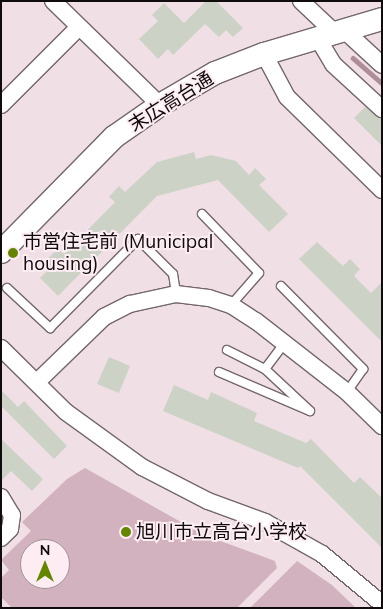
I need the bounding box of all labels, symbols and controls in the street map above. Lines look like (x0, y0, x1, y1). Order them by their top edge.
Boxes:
street label: 末広高台通 (125, 67, 217, 137)
place label: 市営住宅前 (Municipal housing) (23, 231, 213, 275)
marker: 市営住宅前 (Municipal housing) (7, 247, 19, 259)
place label: 旭川市立高台小学校 (136, 521, 307, 543)
marker: 旭川市立高台小学校 (120, 526, 132, 538)
north arrow (20, 539, 70, 589)
text: N (40, 541, 50, 559)

